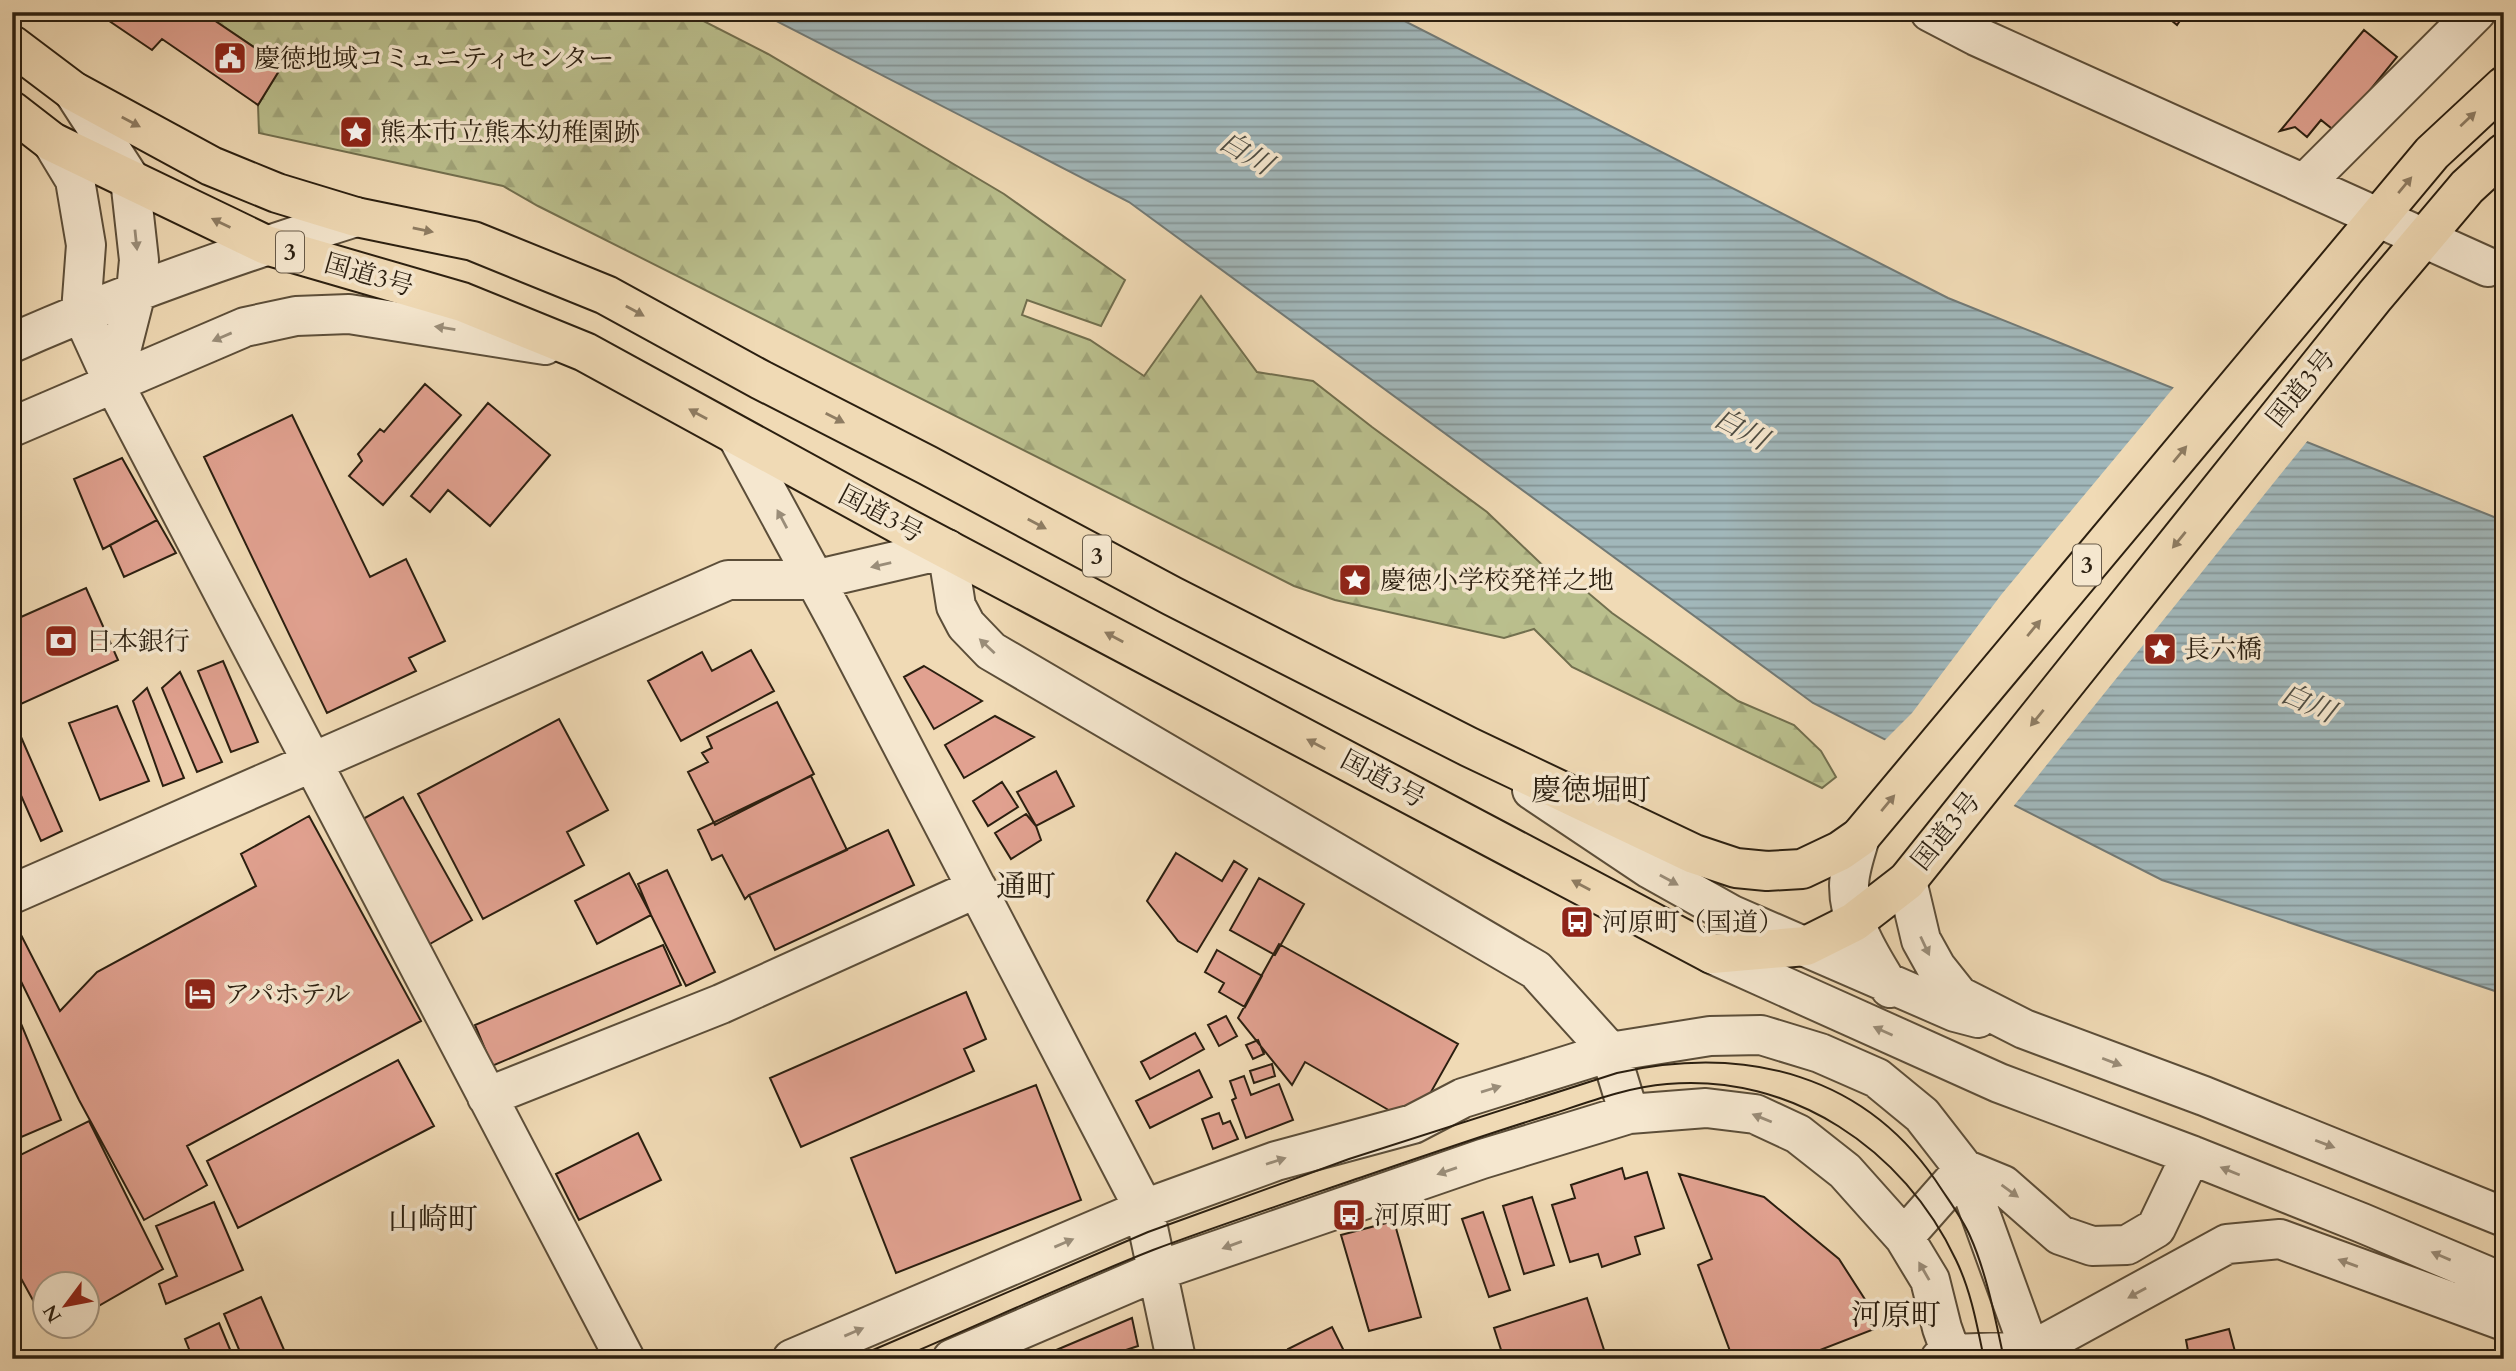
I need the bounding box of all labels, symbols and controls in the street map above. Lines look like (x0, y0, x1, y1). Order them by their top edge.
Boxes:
public building icon: 慶徳地域コミュニティセンター (211, 39, 249, 77)
place label: 慶徳地域コミュニティセンター (254, 41, 614, 76)
one-way arrow (2459, 112, 2476, 128)
place icon: 熊本市立熊本幼稚園跡 (337, 113, 375, 151)
place label: 熊本市立熊本幼稚園跡 (380, 115, 640, 150)
one-way arrow (121, 116, 140, 128)
water label: 白川 (1212, 122, 1282, 185)
one-way arrow (2397, 176, 2412, 193)
one-way arrow (211, 217, 231, 229)
one-way arrow (412, 225, 434, 236)
one-way arrow (131, 229, 142, 251)
road number: 3 (276, 232, 304, 272)
street label: 国道3号 (320, 246, 418, 304)
one-way arrow (625, 305, 645, 317)
one-way arrow (434, 322, 456, 333)
one-way arrow (212, 331, 232, 343)
street label: 国道3号 (2259, 341, 2343, 435)
water label: 白川 (1707, 399, 1777, 460)
one-way arrow (688, 409, 708, 420)
one-way arrow (826, 411, 846, 423)
one-way arrow (2172, 445, 2187, 463)
street label: 国道3号 (832, 477, 930, 551)
one-way arrow (776, 509, 788, 529)
one-way arrow (1027, 518, 1047, 529)
one-way arrow (2172, 532, 2187, 549)
road number: 3 (1083, 536, 1111, 576)
road number: 3 (2073, 544, 2101, 586)
one-way arrow (870, 559, 892, 570)
place icon: 慶徳小学校発祥之地 (1336, 561, 1374, 599)
place label: 慶徳小学校発祥之地 (1380, 563, 1614, 598)
one-way arrow (2026, 620, 2041, 637)
bank icon: 日本銀行 (42, 622, 80, 660)
place label: 日本銀行 (86, 624, 190, 659)
place icon: 長六橋 (2141, 630, 2179, 668)
one-way arrow (1104, 632, 1124, 644)
place label: 長六橋 (2184, 632, 2262, 667)
one-way arrow (979, 638, 996, 654)
water label: 白川 (2275, 674, 2344, 733)
one-way arrow (2030, 709, 2045, 726)
one-way arrow (1306, 738, 1325, 750)
street label: 国道3号 (1334, 742, 1432, 816)
district label: 慶徳堀町 (1531, 770, 1651, 811)
street label: 国道3号 (1904, 784, 1988, 878)
one-way arrow (1880, 794, 1896, 812)
district label: 通町 (996, 866, 1056, 907)
one-way arrow (1659, 874, 1678, 886)
one-way arrow (1572, 879, 1591, 891)
bus stop icon: 河原町（国道） (1558, 903, 1596, 941)
place label: 河原町（国道） (1602, 905, 1784, 940)
one-way arrow (1920, 936, 1931, 956)
hotel icon: アパホテル (181, 975, 219, 1013)
place label: アパホテル (224, 977, 351, 1012)
one-way arrow (1873, 1025, 1893, 1037)
one-way arrow (2102, 1057, 2123, 1068)
one-way arrow (1480, 1084, 1501, 1094)
one-way arrow (1751, 1113, 1772, 1124)
one-way arrow (2314, 1138, 2335, 1149)
one-way arrow (1266, 1155, 1287, 1166)
one-way arrow (2220, 1165, 2241, 1176)
one-way arrow (1436, 1166, 1457, 1177)
one-way arrow (2001, 1184, 2019, 1198)
bus stop icon: 河原町 (1330, 1196, 1368, 1234)
place label: 河原町 (1374, 1198, 1452, 1233)
district label: 山崎町 (388, 1199, 478, 1240)
one-way arrow (1054, 1238, 1075, 1249)
one-way arrow (1221, 1239, 1242, 1250)
one-way arrow (2431, 1250, 2451, 1262)
one-way arrow (2337, 1258, 2358, 1269)
one-way arrow (1918, 1262, 1931, 1281)
north arrow (32, 1270, 102, 1340)
one-way arrow (2128, 1287, 2147, 1299)
district label: 河原町 (1851, 1295, 1941, 1336)
text: N (37, 1299, 68, 1327)
one-way arrow (844, 1326, 865, 1337)

